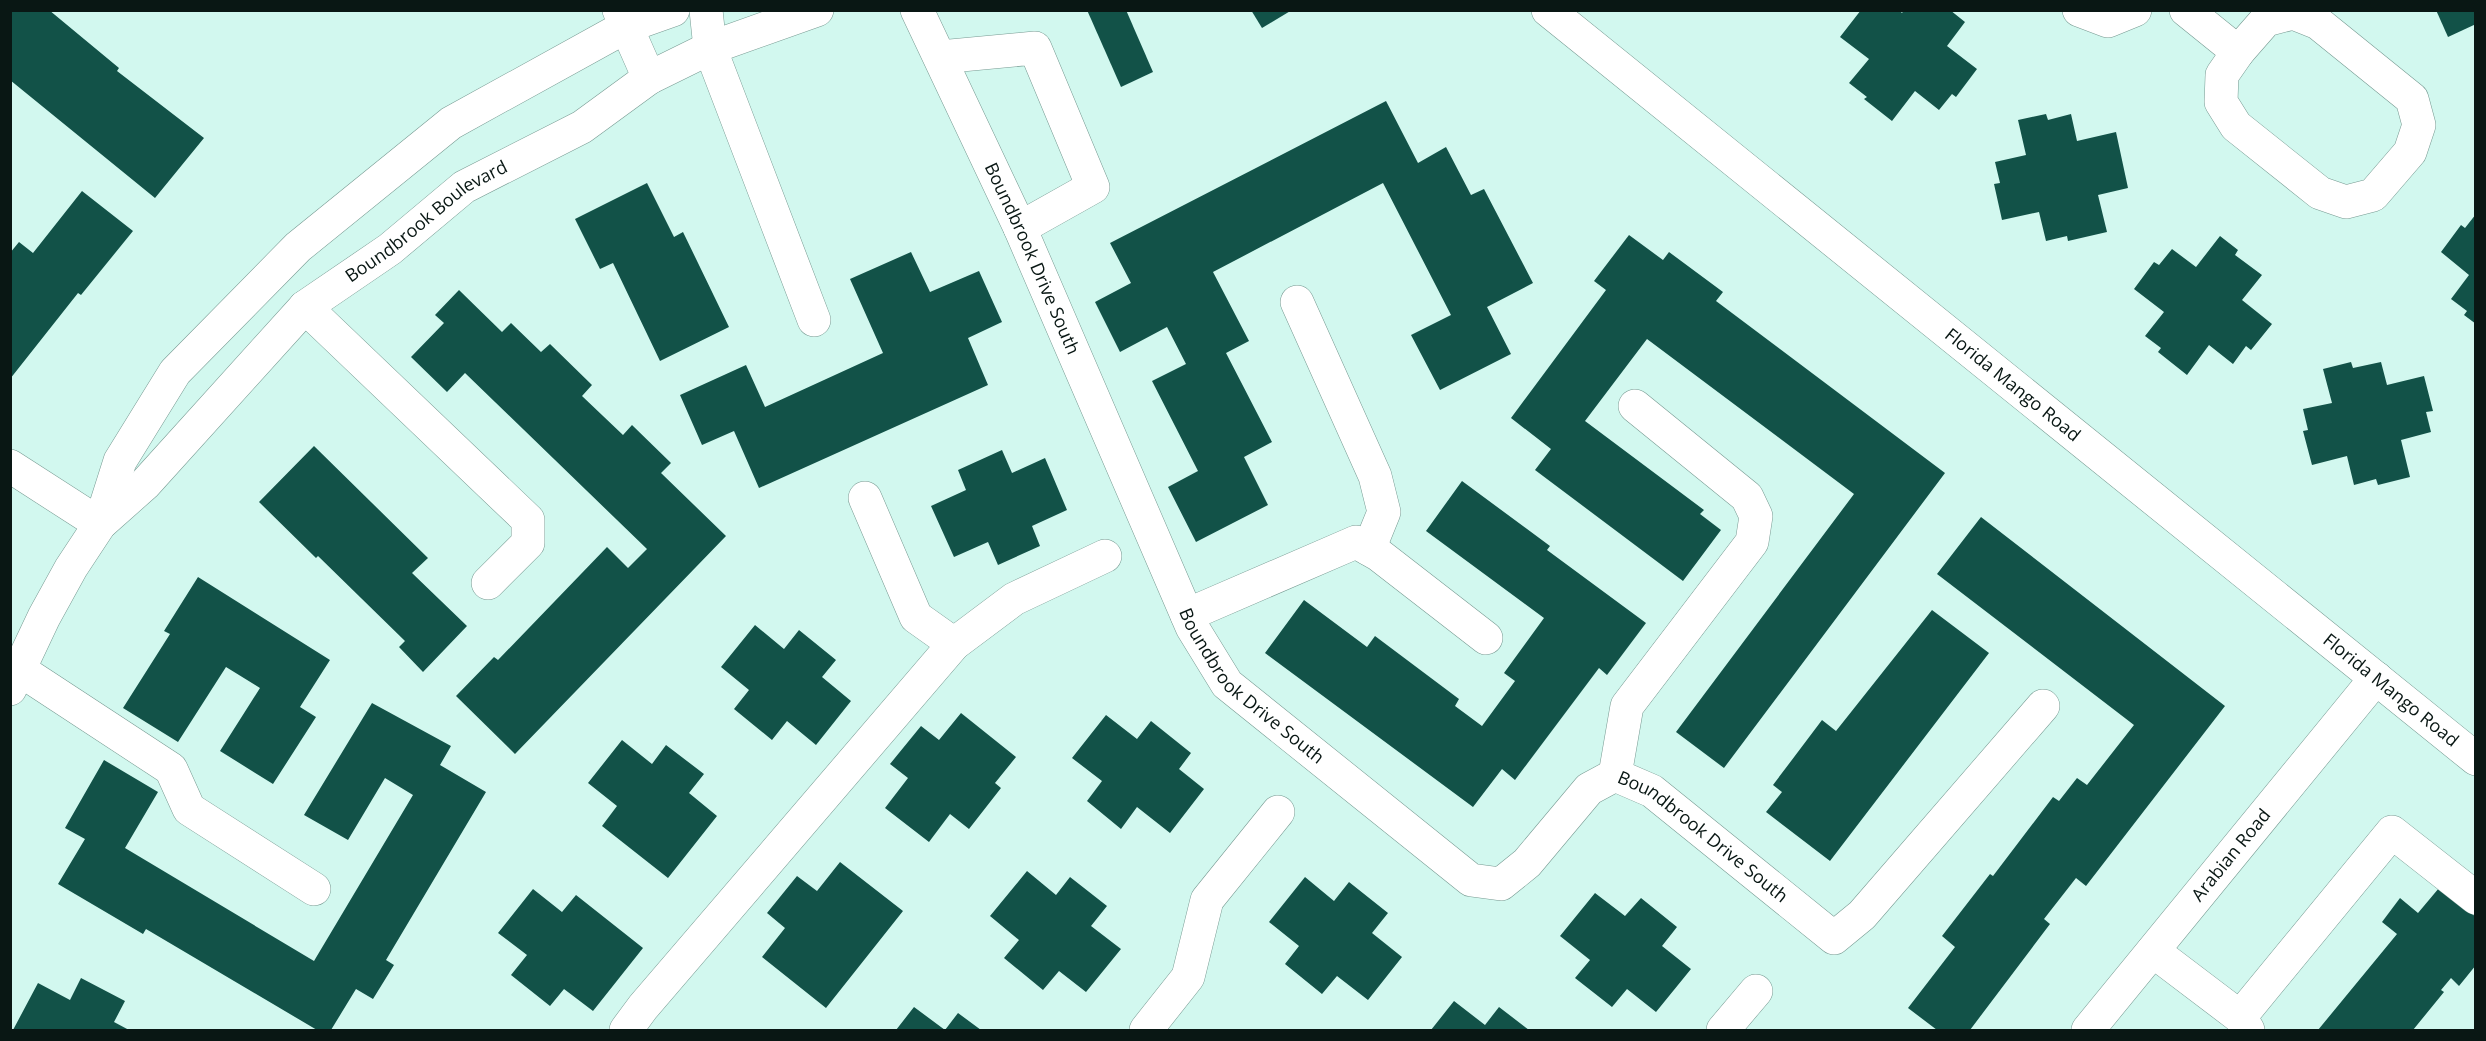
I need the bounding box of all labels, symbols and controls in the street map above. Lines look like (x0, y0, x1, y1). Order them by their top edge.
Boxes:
street label: Boundbrook Boulevard (340, 154, 511, 287)
street label: Boundbrook Drive South (980, 158, 1086, 358)
street label: Florida Mango Road (1940, 322, 2086, 446)
street label: Boundbrook Drive South (1174, 604, 1330, 769)
street label: Florida Mango Road (2319, 627, 2464, 751)
street label: Boundbrook Drive South (1614, 765, 1793, 907)
street label: Arabian Road (2185, 803, 2275, 906)

